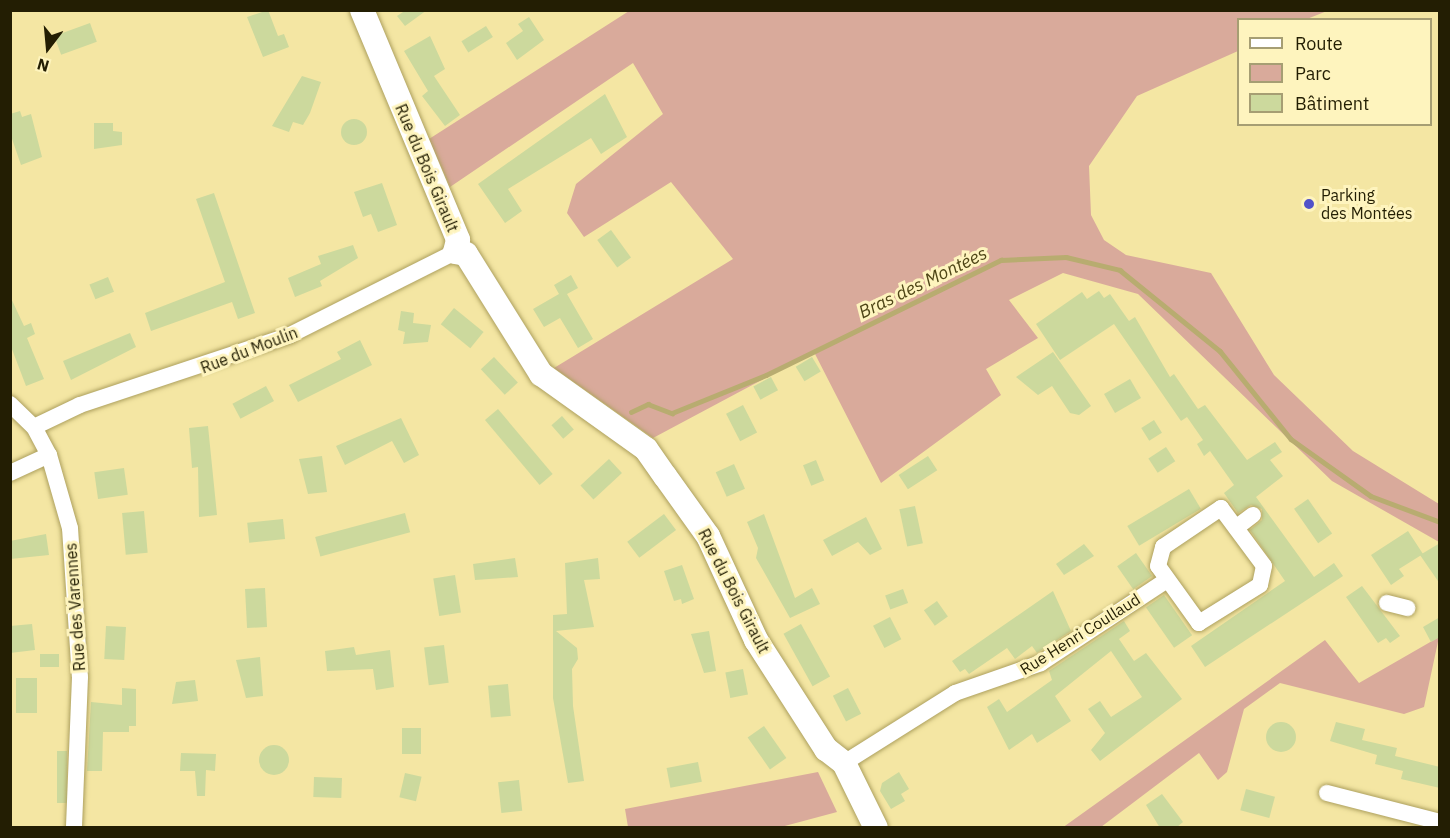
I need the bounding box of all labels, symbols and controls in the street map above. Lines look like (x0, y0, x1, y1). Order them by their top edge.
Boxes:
north arrow (18, 18, 78, 78)
legend (1237, 18, 1432, 126)
text: Route (1295, 32, 1343, 55)
text: N (35, 54, 51, 77)
text: Parc (1295, 62, 1331, 85)
text: Bâtiment (1295, 92, 1369, 115)
street label: Rue du Bois Girault (391, 101, 463, 235)
place label: Parking des Montées (1321, 185, 1413, 223)
marker: Parking des Montées (1302, 197, 1316, 211)
water label: Bras des Montées (855, 243, 991, 323)
street label: Rue du Moulin (198, 323, 300, 377)
street label: Rue du Bois Girault (694, 525, 774, 657)
street label: Rue des Varennes (61, 542, 89, 672)
street label: Rue Henri Coullaud (1016, 589, 1144, 679)

